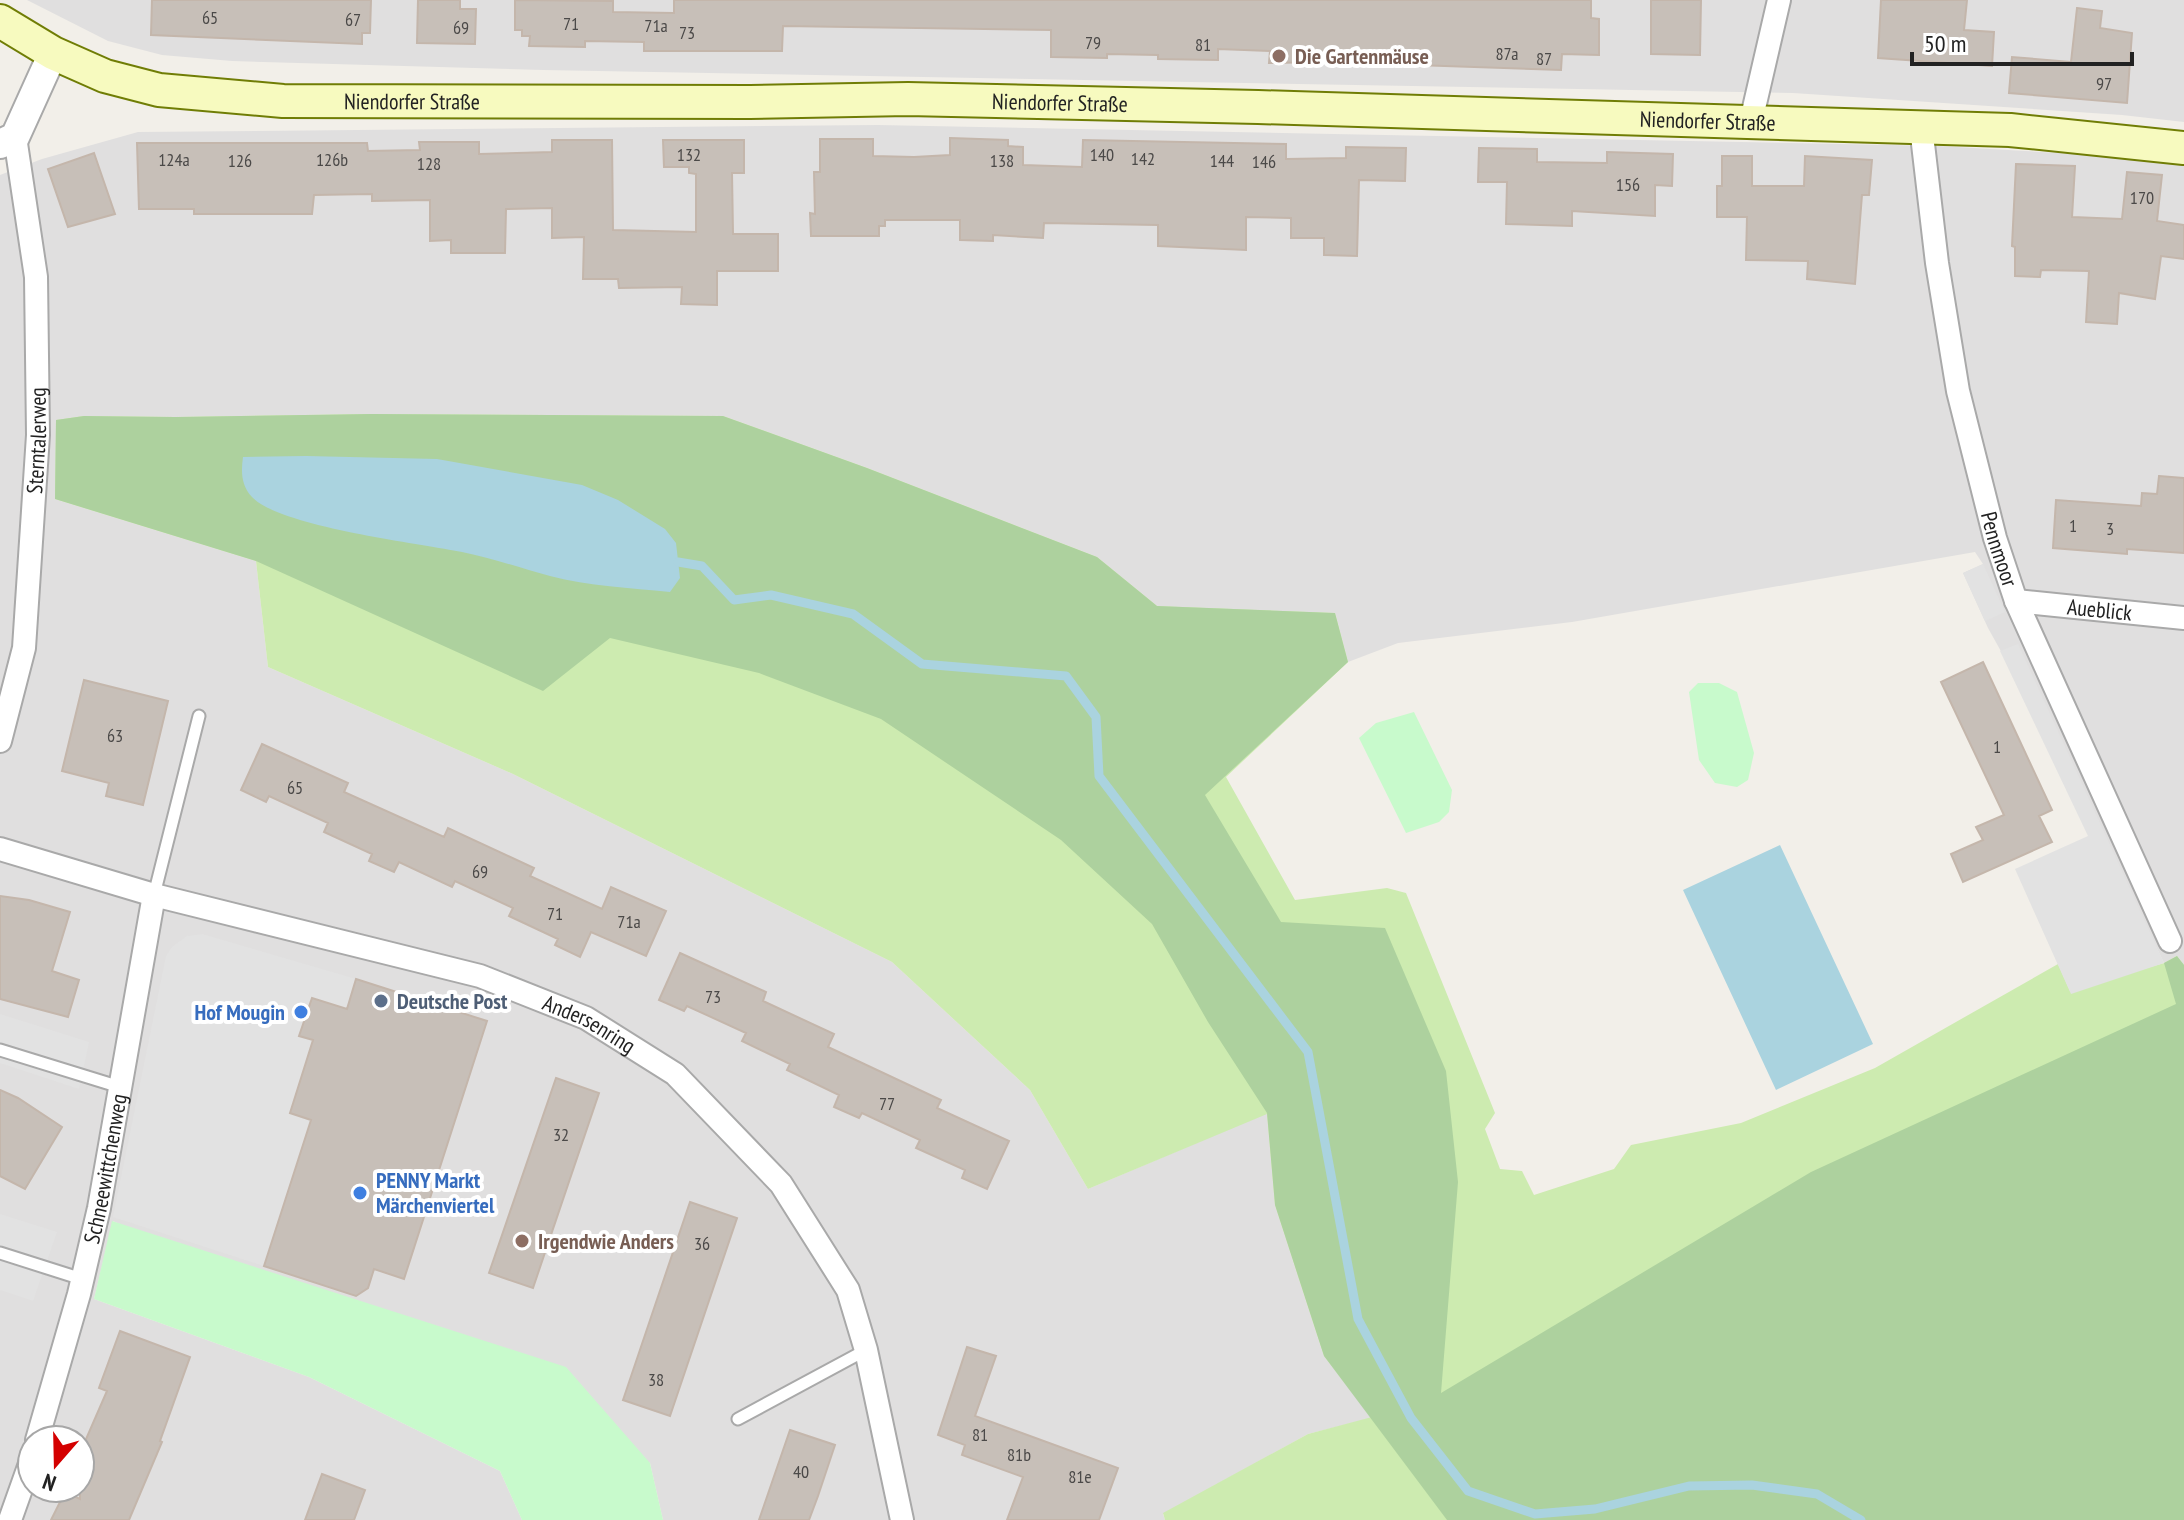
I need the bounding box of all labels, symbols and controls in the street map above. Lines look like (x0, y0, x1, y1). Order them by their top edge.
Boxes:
house number: 65 (202, 6, 218, 29)
house number: 67 (345, 8, 361, 31)
house number: 71 (563, 12, 579, 35)
house number: 71a (644, 14, 668, 37)
house number: 69 (453, 16, 469, 39)
scale bar (1912, 16, 2132, 66)
house number: 73 (679, 21, 695, 44)
text: 50 m (1924, 28, 1966, 59)
house number: 79 (1085, 31, 1101, 54)
house number: 81 (1195, 33, 1211, 56)
place label: Die Gartenmäuse (1295, 42, 1429, 70)
house number: 87a (1495, 42, 1519, 65)
marker: Die Gartenmäuse (1270, 47, 1288, 65)
house number: 87 (1536, 47, 1552, 70)
house number: 97 (2096, 72, 2112, 95)
street label: Niendorfer Straße (344, 87, 480, 115)
street label: Niendorfer Straße (992, 87, 1128, 118)
street label: Niendorfer Straße (1639, 105, 1776, 137)
house number: 132 (677, 143, 701, 166)
house number: 140 (1090, 143, 1114, 166)
house number: 142 (1131, 147, 1155, 170)
house number: 124a (158, 148, 190, 171)
house number: 126b (316, 148, 348, 171)
house number: 126 (228, 149, 252, 172)
house number: 138 (990, 149, 1014, 172)
house number: 144 (1210, 149, 1234, 172)
house number: 146 (1252, 150, 1276, 173)
house number: 128 (417, 152, 441, 175)
house number: 156 (1616, 173, 1640, 196)
house number: 170 (2130, 186, 2154, 209)
street label: Sterntalerweg (20, 387, 52, 495)
street label: Pennmoor (1975, 509, 2024, 590)
house number: 1 (2069, 514, 2077, 537)
house number: 3 (2106, 517, 2114, 540)
street label: Aueblick (2066, 592, 2134, 627)
house number: 63 (107, 724, 123, 747)
house number: 1 (1993, 735, 2001, 758)
house number: 65 (287, 776, 303, 799)
house number: 69 (472, 860, 488, 883)
house number: 71 (547, 902, 563, 925)
house number: 71a (617, 910, 641, 933)
house number: 73 (705, 985, 721, 1008)
place label: Deutsche Post (397, 987, 508, 1015)
street label: Andersenring (539, 988, 641, 1060)
marker: Deutsche Post (372, 992, 390, 1010)
place label: Hof Mougin (195, 998, 285, 1026)
marker: Hof Mougin (292, 1003, 310, 1021)
street label: Schneewittchenweg (77, 1092, 133, 1246)
house number: 77 (879, 1092, 895, 1115)
house number: 32 (553, 1123, 569, 1146)
place label: PENNY Markt Märchenviertel (376, 1166, 495, 1219)
marker: PENNY Markt Märchenviertel (351, 1184, 369, 1202)
place label: Irgendwie Anders (538, 1227, 674, 1255)
marker: Irgendwie Anders (513, 1232, 531, 1250)
house number: 36 (694, 1232, 710, 1255)
house number: 38 (648, 1368, 664, 1391)
house number: 81 (972, 1423, 988, 1446)
north arrow (16, 1424, 96, 1504)
house number: 81b (1007, 1443, 1031, 1466)
house number: 40 (793, 1460, 809, 1483)
house number: 81e (1068, 1465, 1092, 1488)
text: N (39, 1468, 60, 1498)

